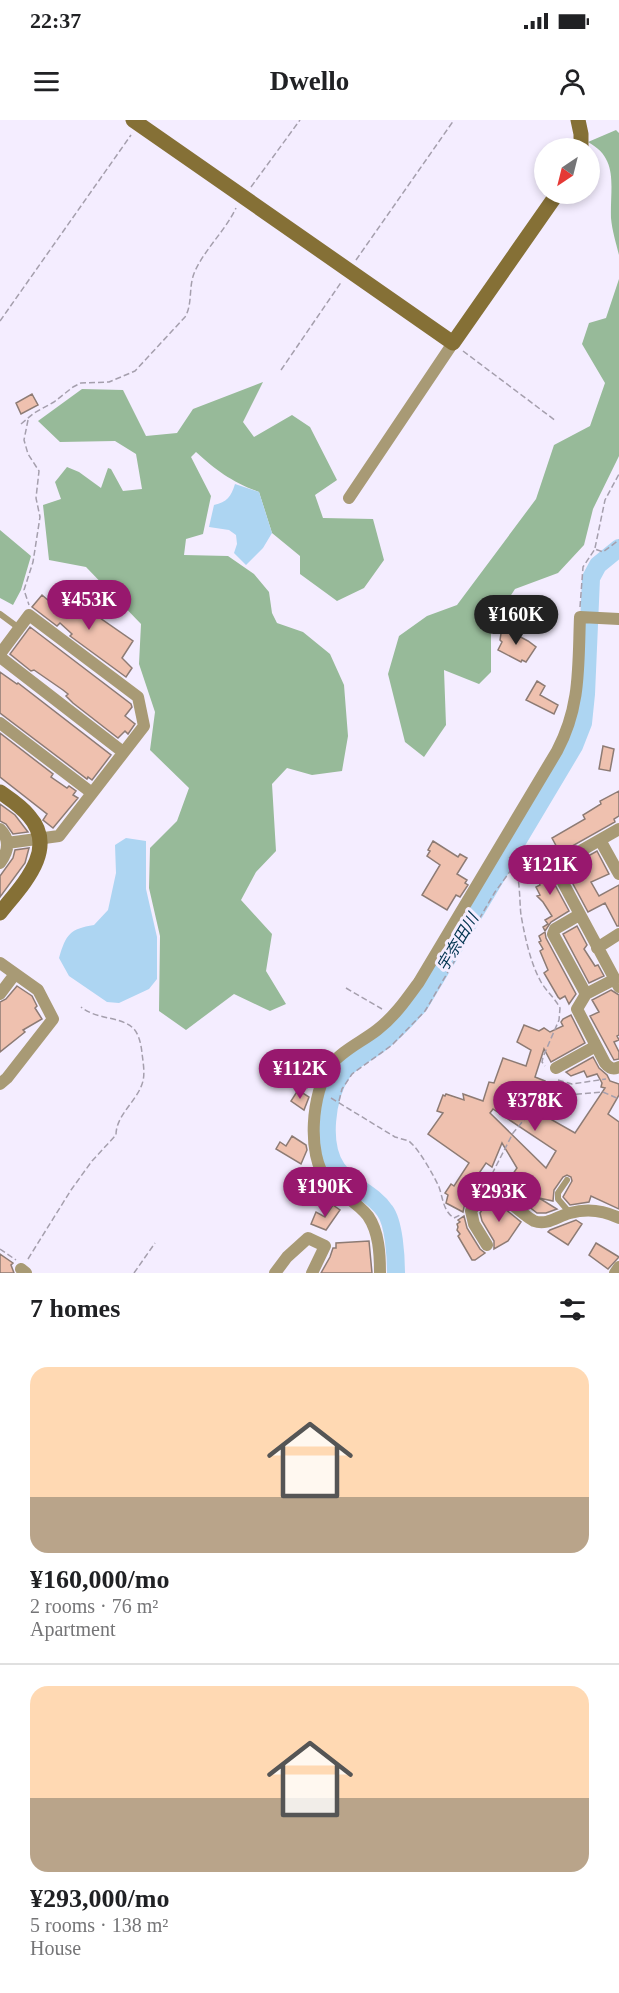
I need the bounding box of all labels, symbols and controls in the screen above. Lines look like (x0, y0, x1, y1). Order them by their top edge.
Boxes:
text: 22:37 (30, 8, 81, 33)
icon: menu (30, 65, 63, 98)
icon: person (556, 65, 589, 98)
text: Dwello (270, 66, 349, 96)
north arrow (534, 138, 600, 204)
map controls (534, 138, 600, 204)
pin: ¥453K (47, 580, 131, 631)
text: ¥453K (61, 588, 117, 610)
pin: ¥160K (474, 595, 558, 646)
text: ¥160K (488, 603, 544, 625)
pin: ¥121K (508, 845, 592, 896)
text: ¥121K (522, 853, 578, 875)
water label: 宇奈田川 (434, 909, 482, 974)
pin: ¥112K (258, 1049, 342, 1100)
text: ¥112K (273, 1057, 327, 1079)
pin: ¥378K (493, 1081, 577, 1132)
text: ¥378K (507, 1089, 563, 1111)
pin: ¥190K (283, 1167, 367, 1218)
pin: ¥293K (457, 1172, 541, 1223)
text: ¥190K (297, 1175, 353, 1197)
text: ¥293K (471, 1180, 527, 1202)
icon: filters (556, 1293, 589, 1326)
text: 7 homes (30, 1294, 120, 1323)
icon: home (256, 1406, 364, 1514)
text: ¥160,000/mo (30, 1565, 169, 1594)
text: 2 rooms · 76 m² (30, 1595, 158, 1617)
text: Apartment (30, 1618, 116, 1640)
icon: home (256, 1725, 364, 1833)
text: ¥293,000/mo (30, 1884, 169, 1913)
text: 5 rooms · 138 m² (30, 1914, 168, 1936)
text: House (30, 1937, 81, 1959)

